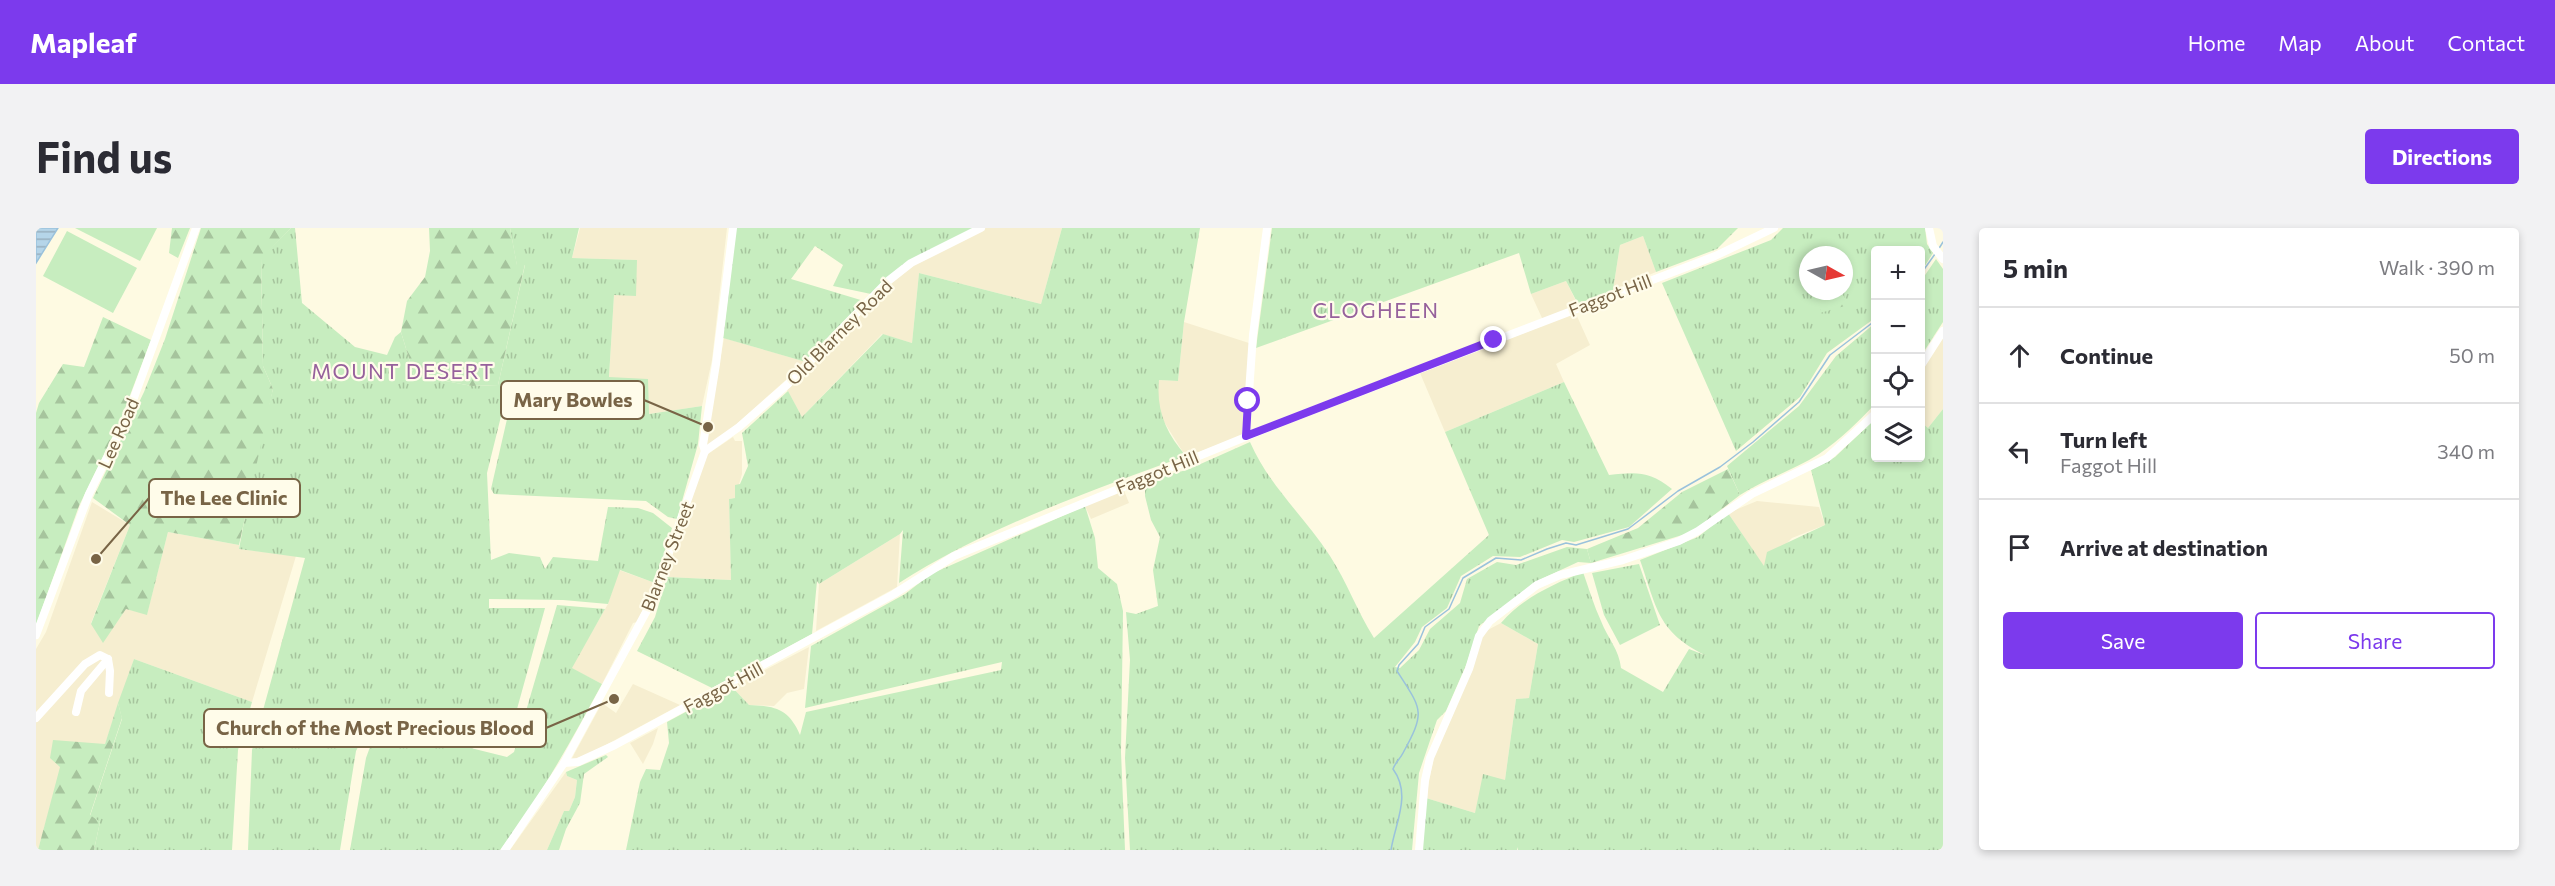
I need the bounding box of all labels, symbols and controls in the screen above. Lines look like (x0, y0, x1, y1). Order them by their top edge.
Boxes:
text: Mapleaf (30, 25, 137, 59)
text: Home (2188, 30, 2245, 55)
text: Map (2278, 30, 2322, 55)
text: About (2355, 30, 2414, 55)
text: Contact (2447, 30, 2525, 55)
button: Directions (2365, 129, 2519, 184)
text: Find us (36, 130, 172, 182)
north arrow (1799, 246, 1853, 300)
map controls (1871, 246, 1925, 462)
button: + (1871, 246, 1925, 300)
text: 5 min (2003, 252, 2068, 283)
text: Walk · 390 m (2379, 255, 2495, 279)
street label: Faggot Hill (1565, 269, 1655, 321)
street label: Old Blarney Road (782, 275, 896, 389)
district label: CLOGHEEN (1312, 297, 1440, 322)
button: − (1871, 300, 1925, 354)
route end (1480, 326, 1506, 352)
icon: ahead (2003, 339, 2036, 372)
text: Continue (2060, 342, 2153, 369)
text: 50 m (2449, 343, 2495, 367)
button: locate (1871, 354, 1925, 408)
district label: MOUNT DESERT (311, 358, 495, 383)
callout: Mary Bowles (501, 381, 644, 419)
text: Mary Bowles (513, 387, 633, 411)
route start (1234, 387, 1260, 413)
street label: Lee Road (93, 394, 143, 472)
button: layers (1871, 408, 1925, 462)
text: Turn left (2060, 426, 2147, 453)
icon: left (2003, 435, 2036, 468)
text: 340 m (2437, 439, 2495, 463)
street label: Faggot Hill (1112, 445, 1202, 499)
text: Faggot Hill (2060, 453, 2157, 477)
callout: The Lee Clinic (149, 479, 300, 517)
text: The Lee Clinic (161, 485, 288, 509)
street label: Blarney Street (636, 498, 698, 614)
icon: arrive (2003, 531, 2036, 564)
text: Arrive at destination (2060, 534, 2268, 561)
button: Save (2003, 612, 2243, 669)
button: Share (2255, 612, 2495, 669)
street label: Faggot Hill (679, 657, 767, 717)
callout: Church of the Most Precious Blood (204, 709, 546, 747)
text: Church of the Most Precious Blood (216, 715, 534, 739)

